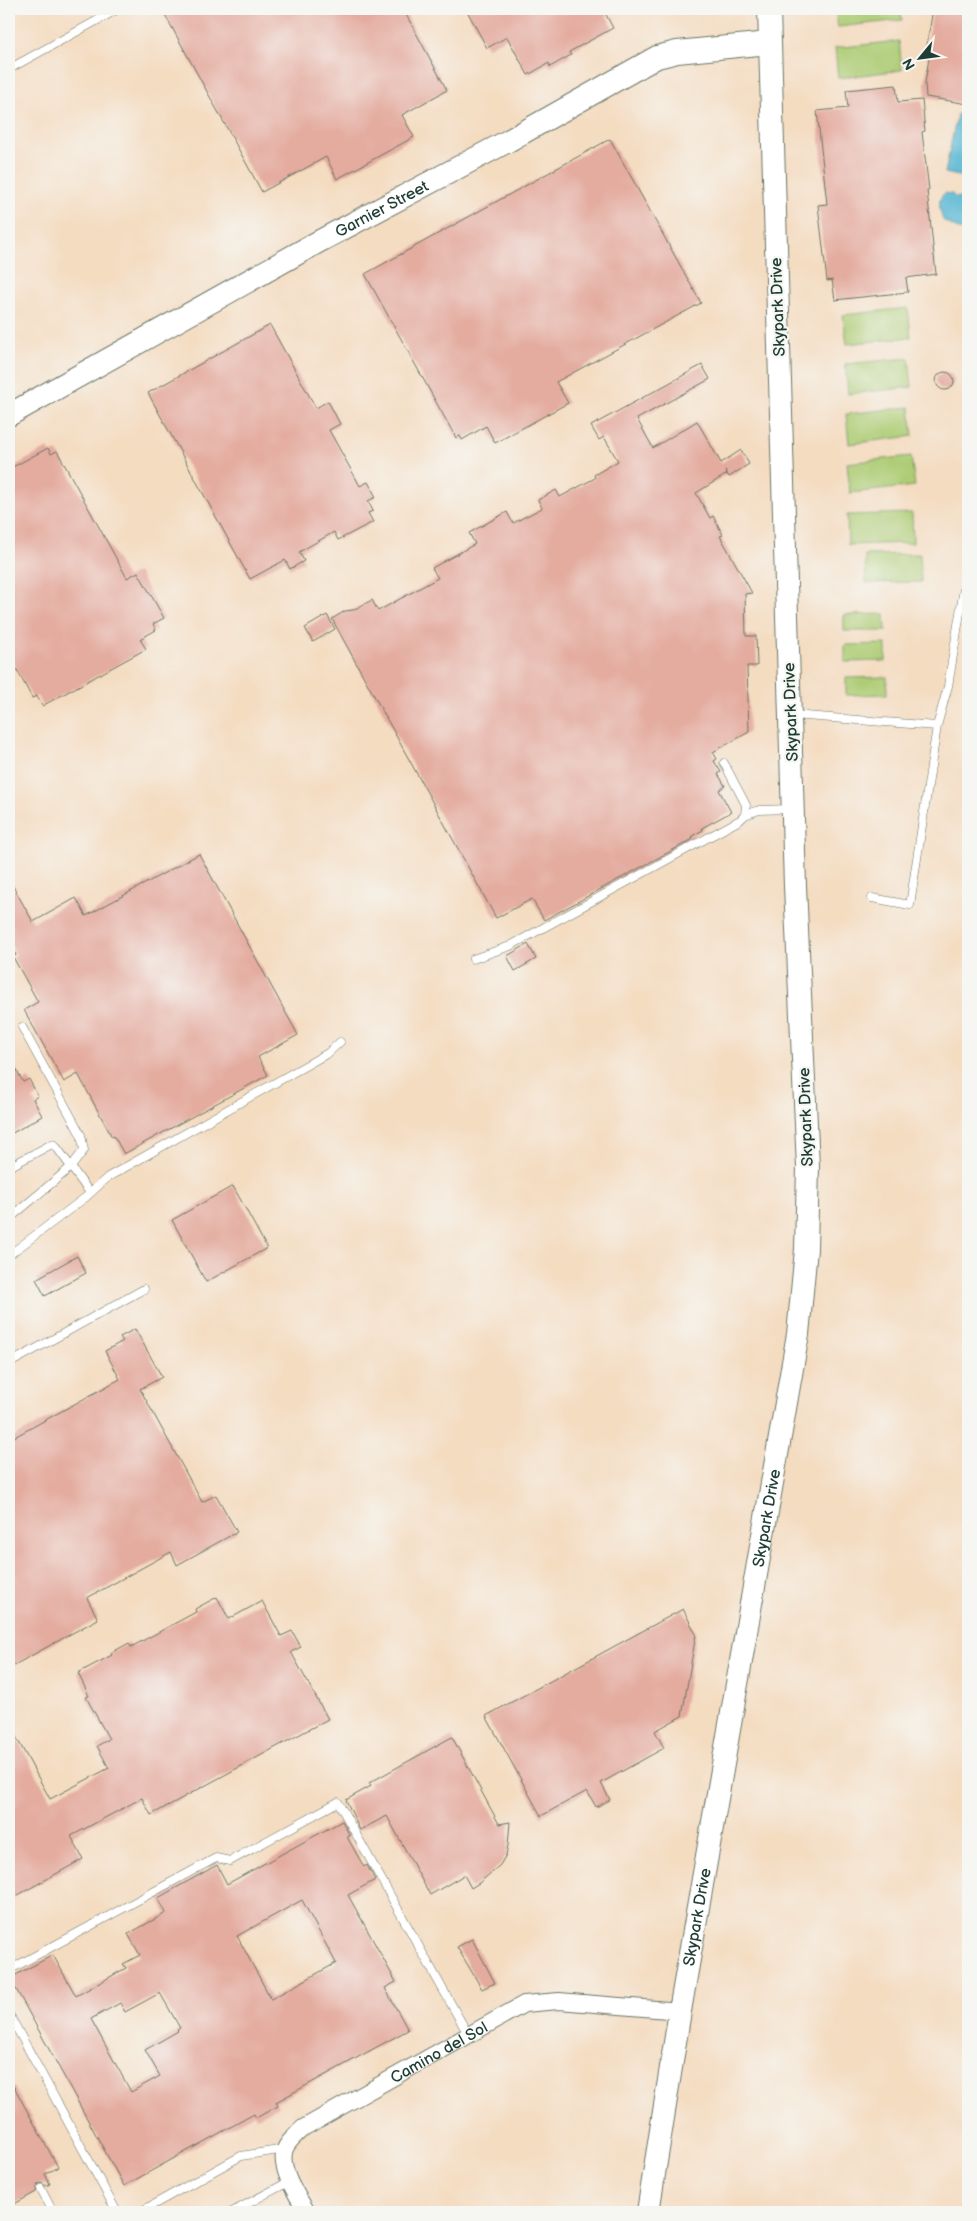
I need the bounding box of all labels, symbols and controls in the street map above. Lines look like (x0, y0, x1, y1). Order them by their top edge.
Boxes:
north arrow (894, 32, 944, 82)
text: N (899, 55, 919, 73)
street label: Garnier Street (332, 177, 432, 242)
street label: Skypark Drive (767, 257, 790, 357)
street label: Skypark Drive (780, 662, 803, 762)
street label: Skypark Drive (795, 1067, 818, 1167)
street label: Skypark Drive (750, 1467, 785, 1569)
street label: Skypark Drive (680, 1866, 716, 1968)
street label: Camino del Sol (387, 2018, 491, 2088)

